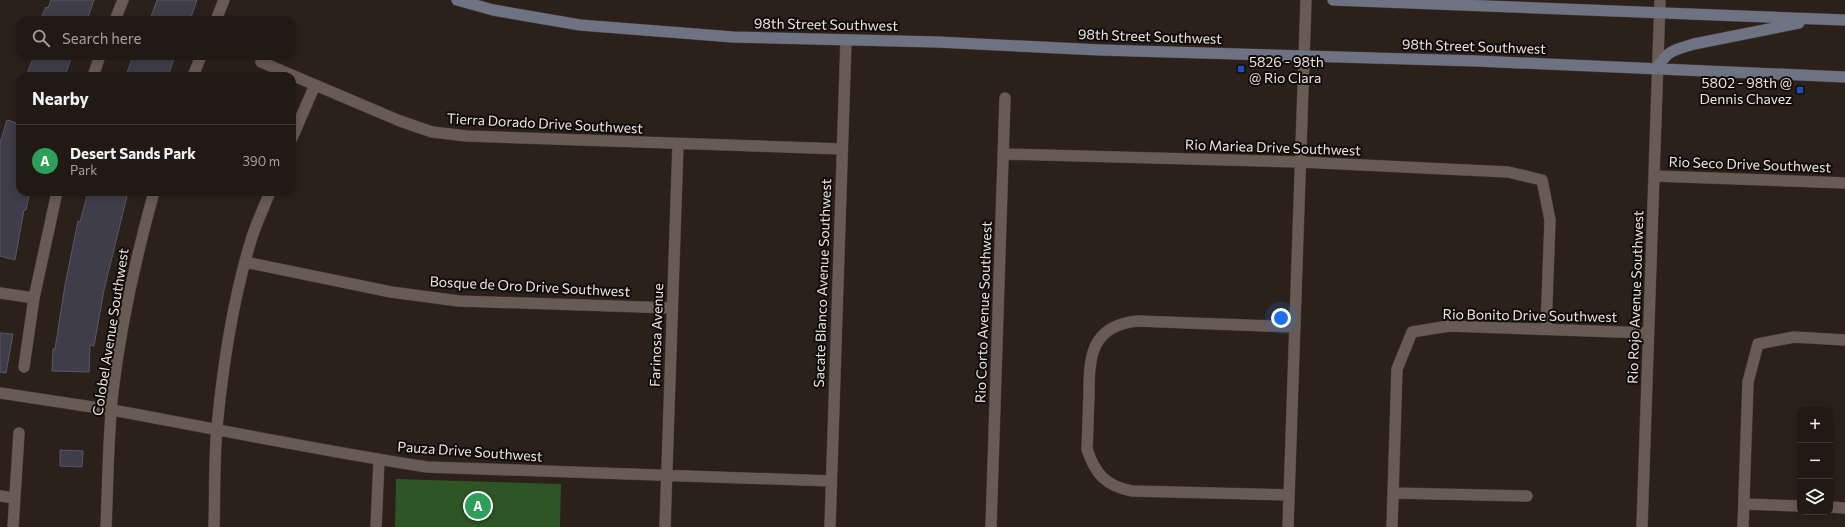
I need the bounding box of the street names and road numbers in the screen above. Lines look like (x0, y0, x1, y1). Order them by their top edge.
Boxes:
street label: 98th Street Southwest (754, 14, 898, 34)
street label: 98th Street Southwest (1078, 25, 1223, 47)
street label: 98th Street Southwest (1402, 35, 1547, 57)
street label: Tierra Dorado Drive Southwest (446, 109, 644, 137)
street label: Rio Mariea Drive Southwest (1185, 135, 1362, 159)
street label: Rio Seco Drive Southwest (1668, 153, 1832, 175)
street label: Sacate Blanco Avenue Southwest (810, 178, 834, 388)
street label: Rio Rojo Avenue Southwest (1623, 210, 1647, 384)
street label: Rio Corto Avenue Southwest (971, 220, 995, 403)
street label: Colobel Avenue Southwest (88, 247, 132, 417)
street label: Bosque de Oro Drive Southwest (429, 272, 631, 300)
street label: Farinosa Avenue (646, 283, 666, 387)
street label: Rio Bonito Drive Southwest (1443, 305, 1618, 325)
street label: Pauza Drive Southwest (397, 437, 544, 465)

